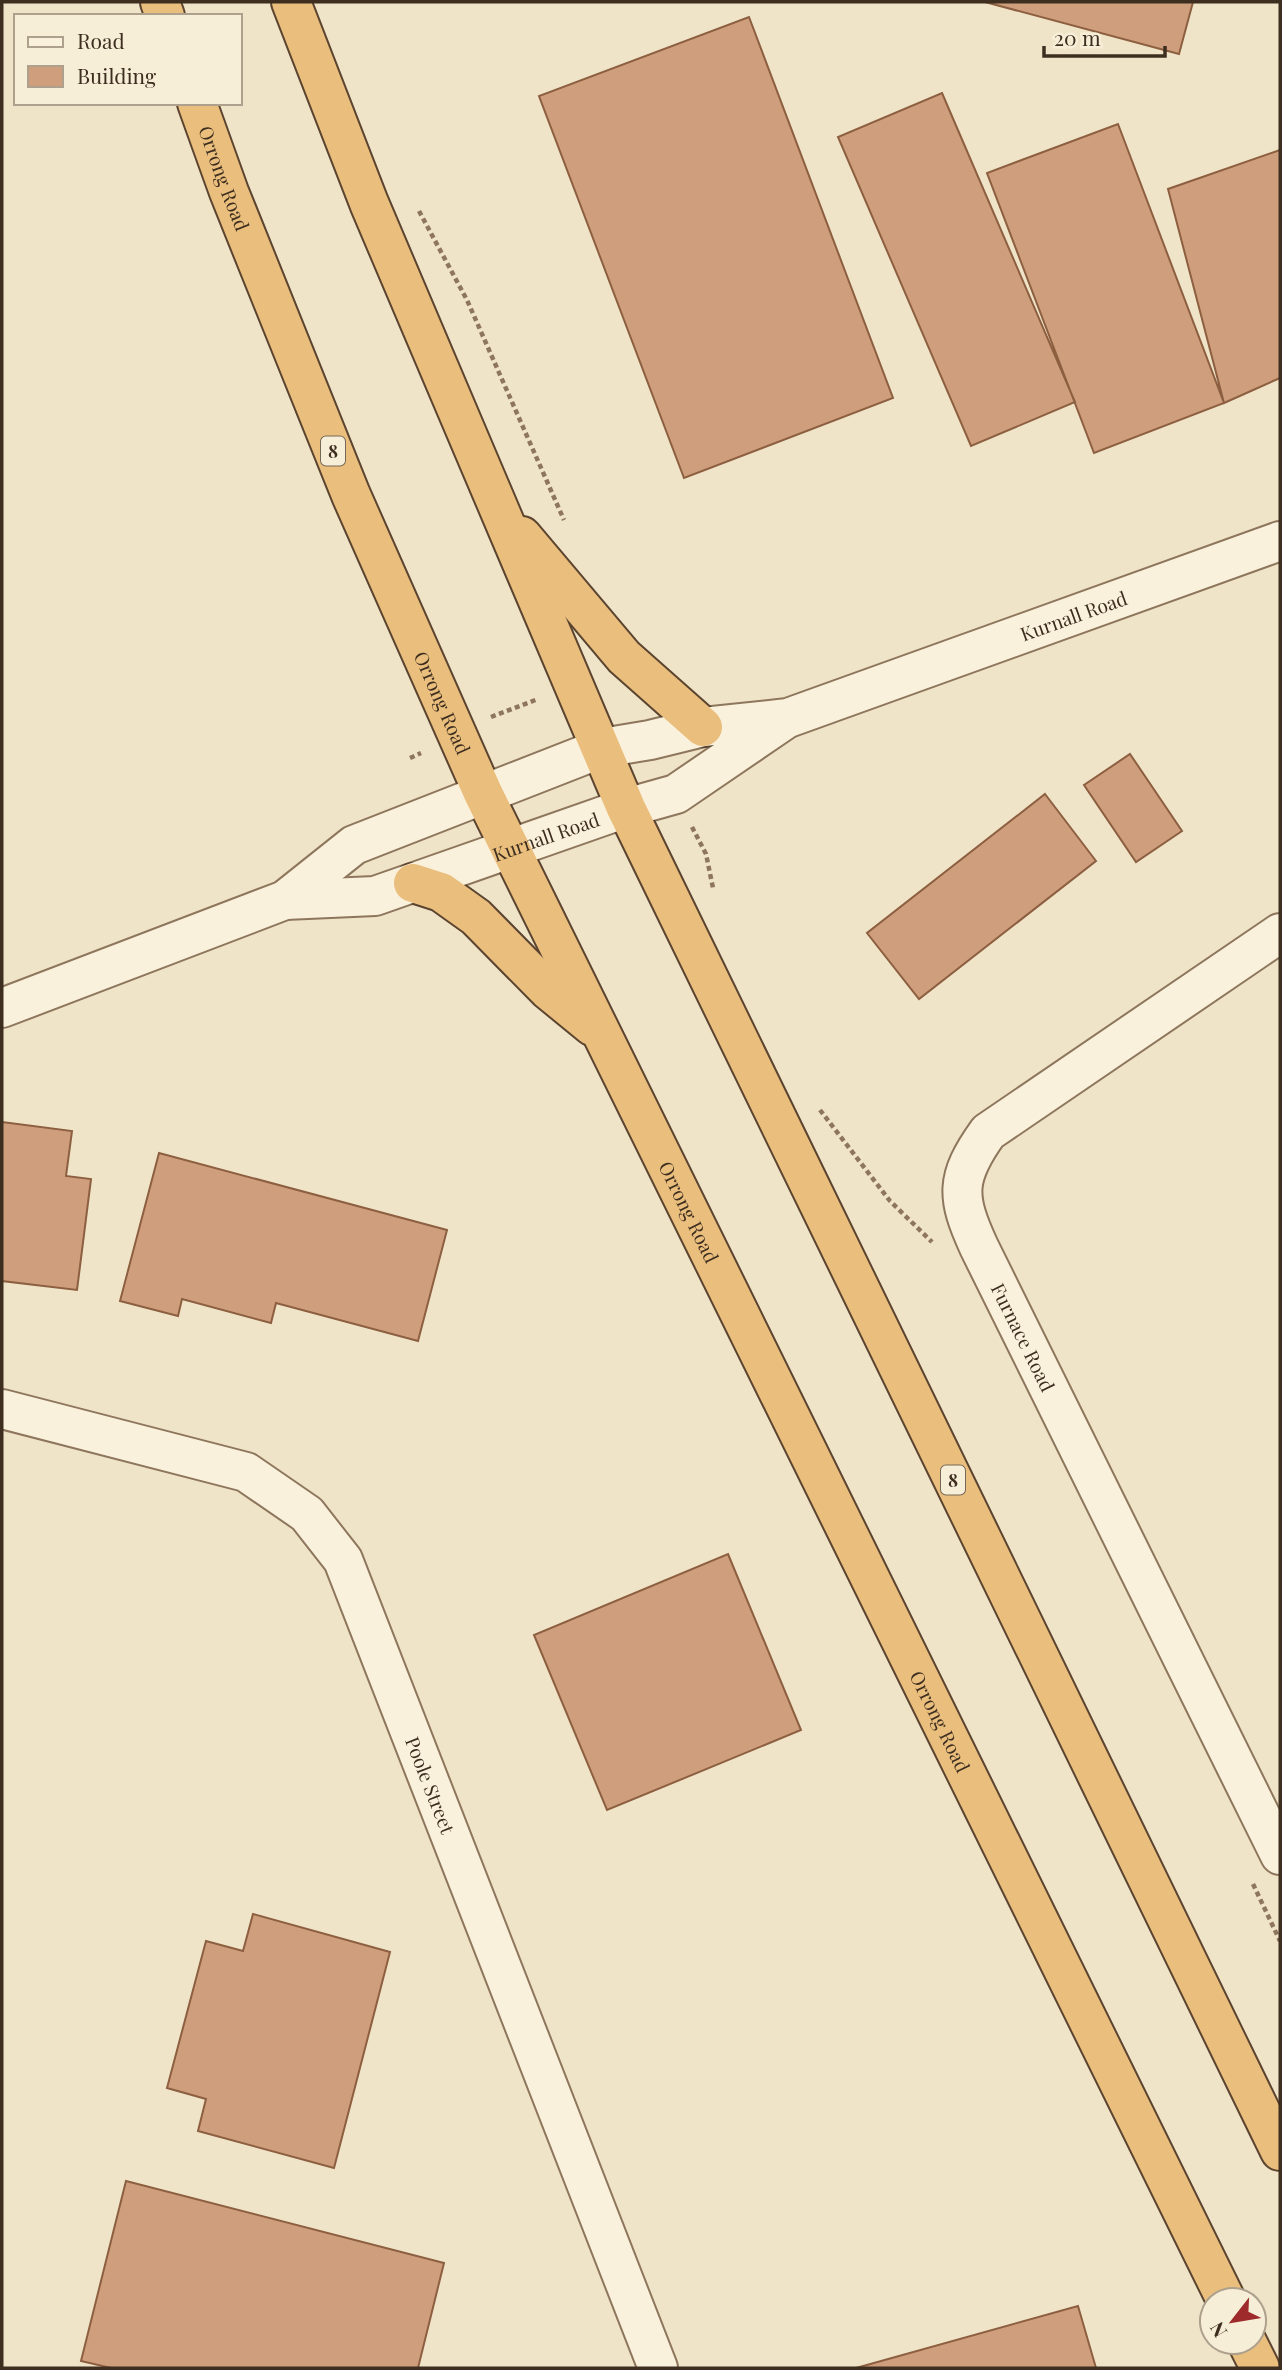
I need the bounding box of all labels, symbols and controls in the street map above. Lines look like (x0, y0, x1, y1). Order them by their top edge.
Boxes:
legend (14, 14, 242, 105)
scale bar (1044, 14, 1165, 58)
text: 20 m (1054, 23, 1101, 51)
text: Road (77, 26, 125, 54)
text: Building (77, 61, 156, 89)
street label: Orrong Road (193, 122, 256, 234)
road number: 8 (321, 436, 345, 466)
street label: Kurnall Road (1016, 584, 1130, 646)
street label: Orrong Road (409, 647, 477, 758)
street label: Kurnall Road (489, 805, 603, 867)
street label: Orrong Road (653, 1157, 725, 1267)
street label: Furnace Road (986, 1278, 1061, 1396)
road number: 8 (941, 1465, 965, 1494)
street label: Orrong Road (905, 1666, 977, 1776)
street label: Poole Street (400, 1733, 462, 1838)
north arrow (1198, 2286, 1268, 2356)
text: N (1203, 2317, 1232, 2343)

